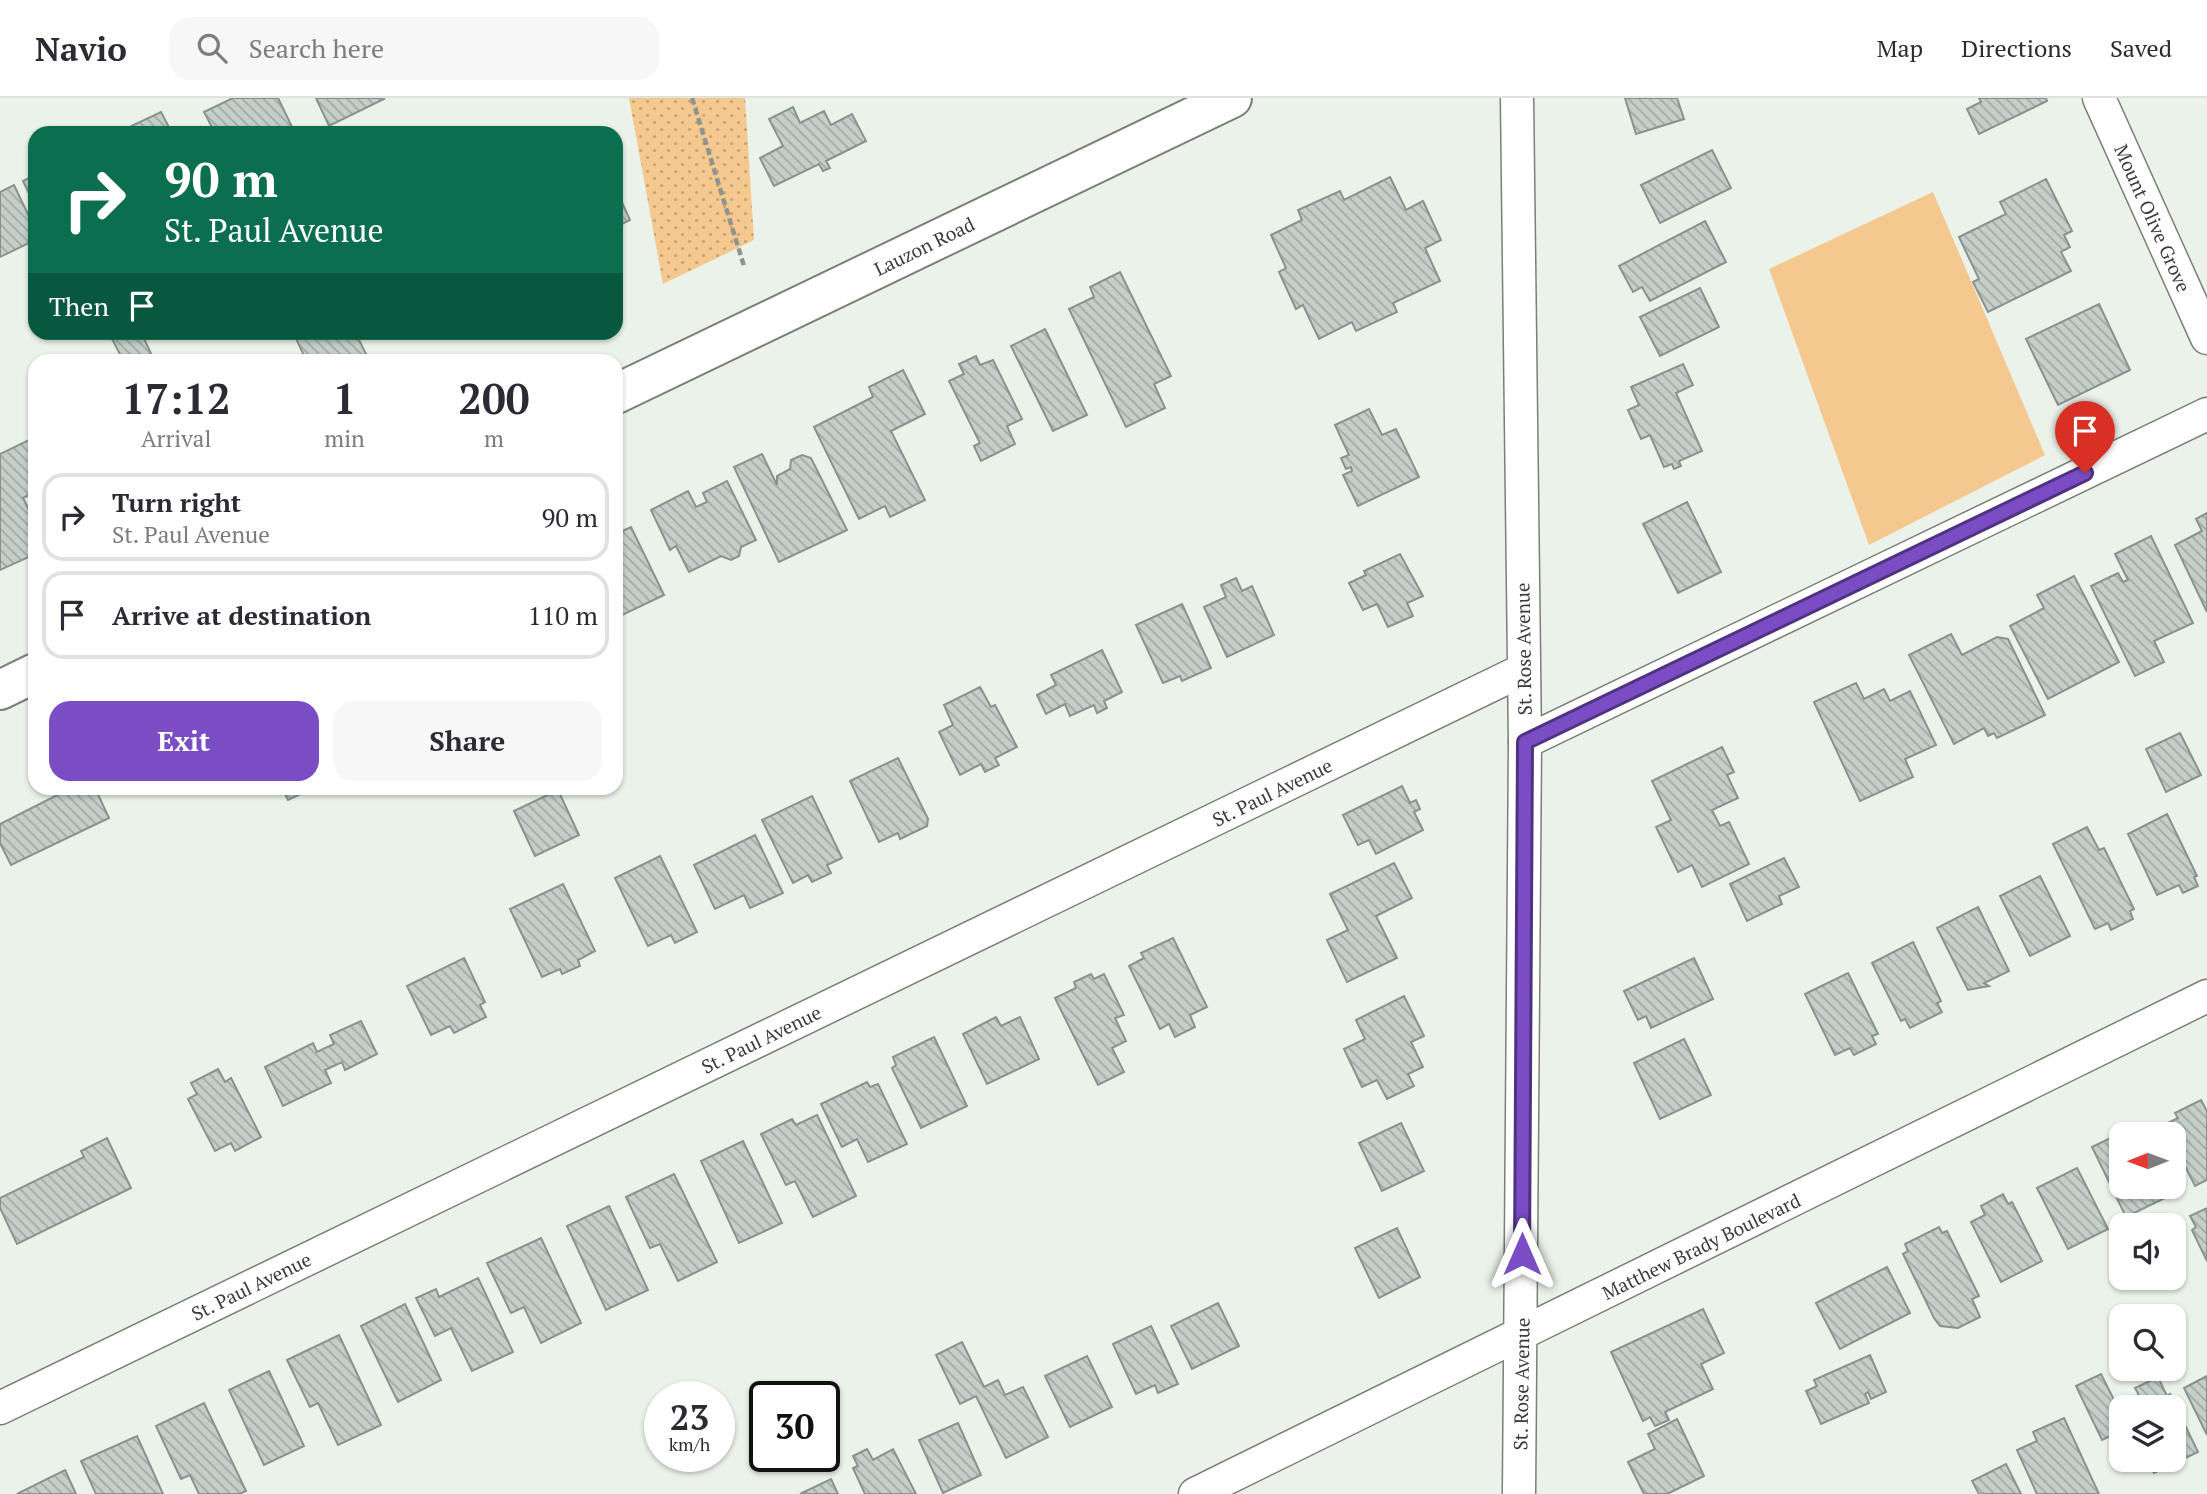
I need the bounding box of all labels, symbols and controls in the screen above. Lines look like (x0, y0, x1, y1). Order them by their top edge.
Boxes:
search box (169, 17, 659, 80)
text: Navio (35, 27, 127, 70)
icon: search (193, 29, 231, 67)
text: Search here (249, 31, 384, 65)
text: Map (1877, 32, 1923, 64)
text: Directions (1961, 32, 2072, 64)
text: Saved (2110, 32, 2172, 64)
street label: Mount Olive Grove (2109, 140, 2197, 296)
text: 90 m (164, 146, 278, 211)
icon: right (49, 154, 140, 245)
text: St. Paul Avenue (164, 209, 384, 251)
street label: Lauzon Road (870, 211, 979, 281)
icon: arrive (123, 287, 161, 325)
text: Then (49, 289, 109, 323)
text: 17:12 (122, 370, 231, 426)
text: 1 (333, 370, 356, 426)
text: 200 (458, 370, 529, 426)
pin (2055, 401, 2115, 473)
icon: arrive (2066, 412, 2104, 450)
text: Arrival (141, 423, 211, 454)
text: min (324, 423, 365, 454)
text: m (484, 423, 504, 454)
text: Turn right (112, 485, 241, 519)
icon: right (53, 498, 91, 536)
text: 90 m (542, 500, 598, 534)
text: St. Paul Avenue (112, 519, 270, 550)
street label: St. Rose Avenue (1509, 582, 1537, 716)
icon: arrive (53, 596, 91, 634)
text: Arrive at destination (112, 598, 371, 632)
text: 110 m (528, 598, 598, 632)
button: Exit (49, 701, 319, 781)
button: Share (333, 701, 602, 781)
street label: St. Paul Avenue (1208, 752, 1336, 832)
street label: St. Paul Avenue (697, 999, 825, 1079)
north arrow (2109, 1122, 2186, 1199)
map controls (2109, 1122, 2186, 1472)
street label: Matthew Brady Boulevard (1598, 1187, 1805, 1305)
button: sound (2109, 1213, 2186, 1290)
position arrow (1485, 1217, 1559, 1291)
street label: St. Paul Avenue (187, 1246, 315, 1326)
button: search (2109, 1304, 2186, 1381)
street label: St. Rose Avenue (1507, 1317, 1535, 1451)
speed limit sign: 30 (749, 1381, 840, 1472)
text: 23 (670, 1394, 709, 1440)
button: layers (2109, 1395, 2186, 1472)
text: km/h (669, 1432, 710, 1456)

